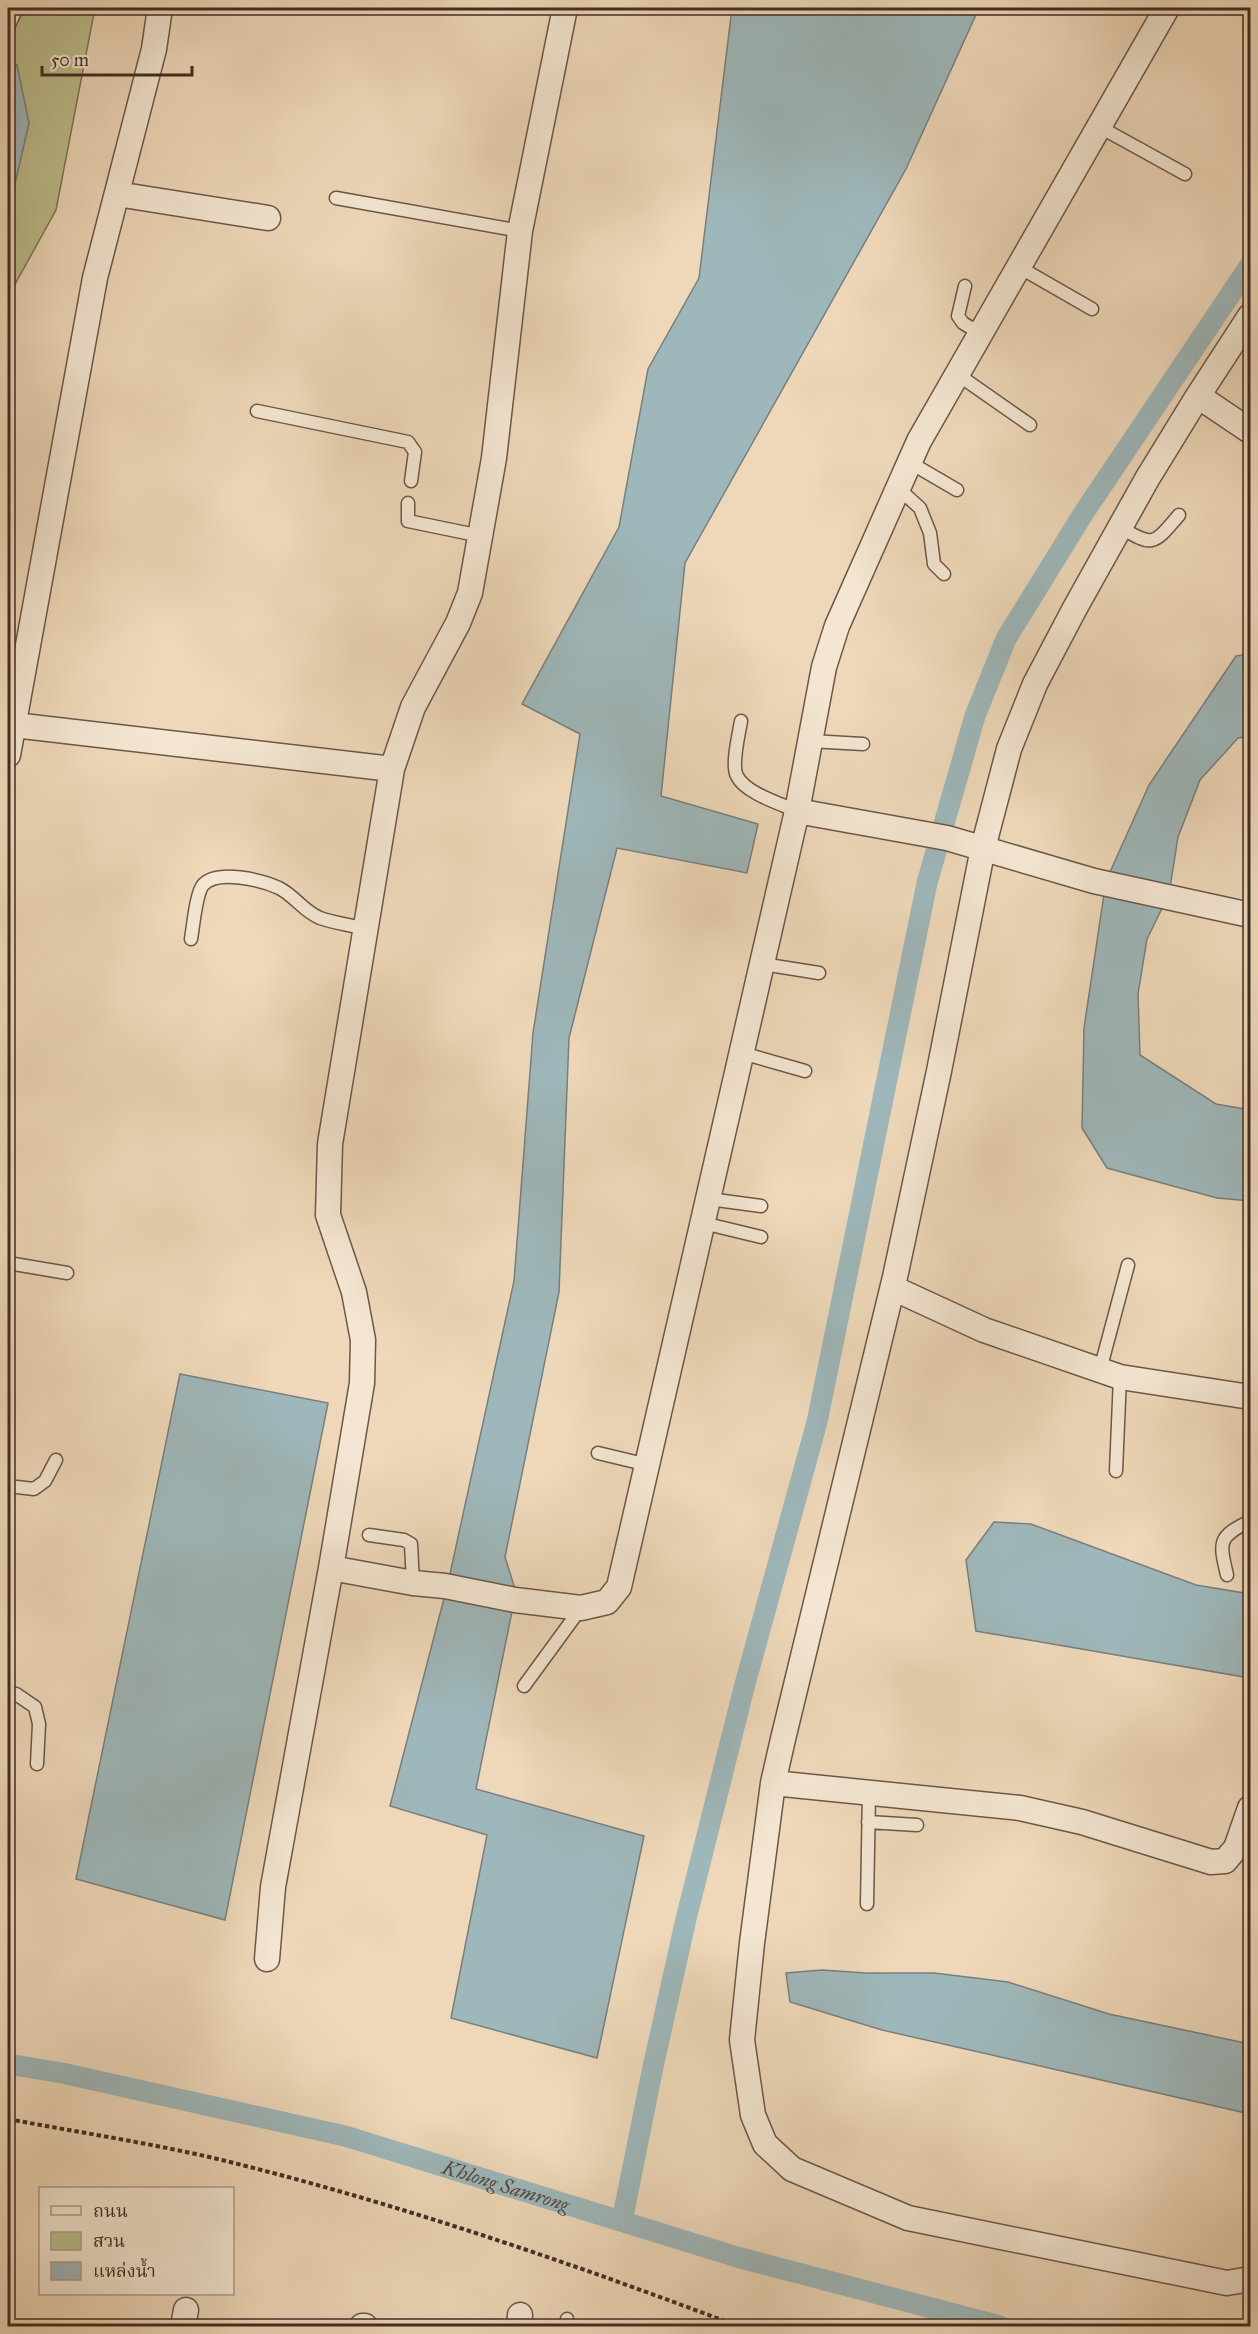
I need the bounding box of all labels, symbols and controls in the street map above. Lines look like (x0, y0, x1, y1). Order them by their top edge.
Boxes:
scale bar (42, 39, 192, 77)
text: 50 m (51, 49, 89, 71)
water label: Khlong Samrong (439, 2154, 574, 2217)
legend (39, 2187, 234, 2295)
text: ถนน (93, 2200, 128, 2222)
text: สวน (93, 2230, 125, 2252)
text: แหล่งน้ำ (93, 2257, 156, 2282)

